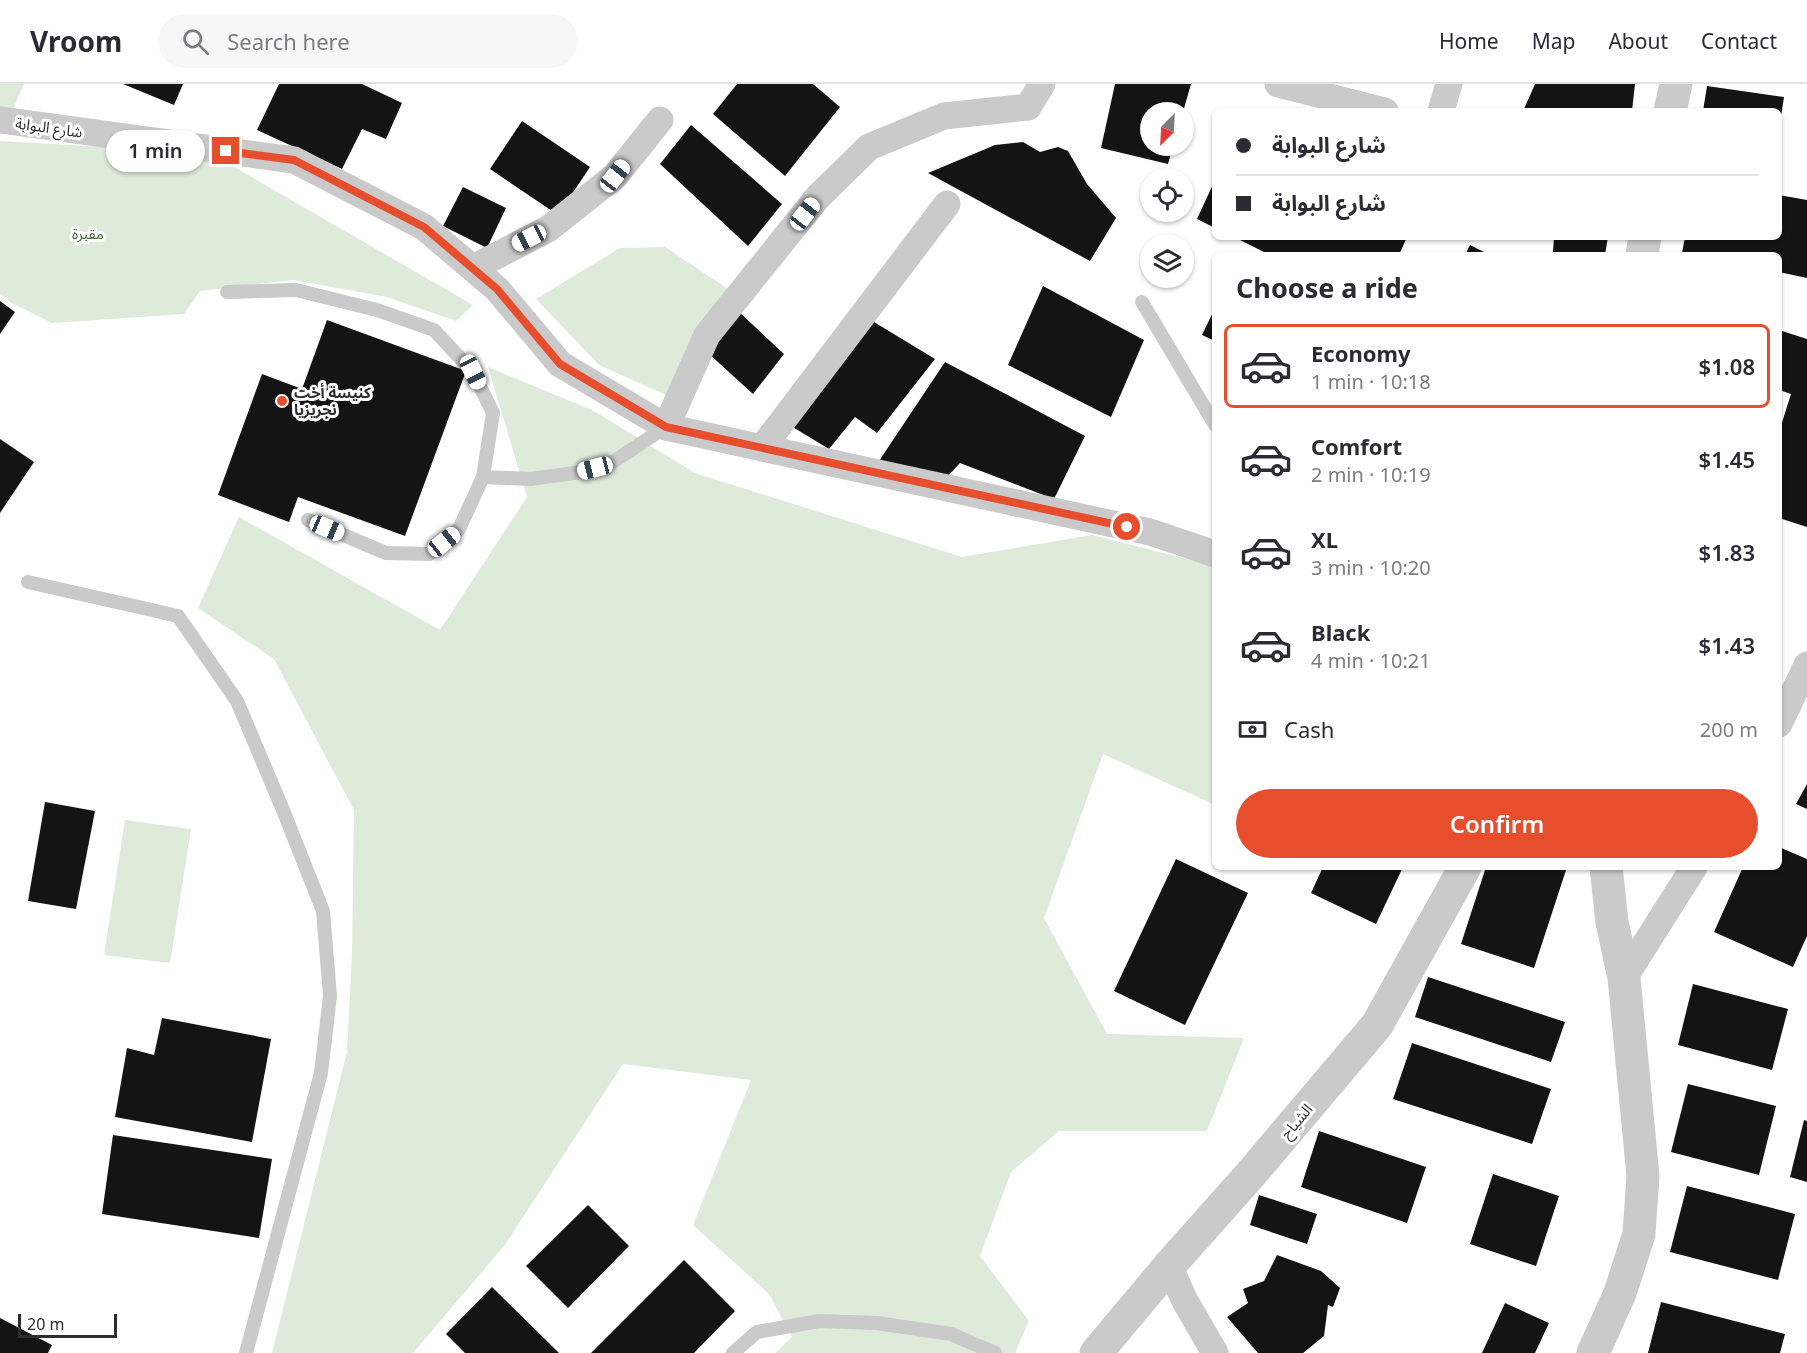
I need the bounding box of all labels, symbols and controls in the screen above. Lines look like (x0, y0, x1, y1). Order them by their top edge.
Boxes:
search box (158, 14, 578, 68)
text: Vroom (30, 22, 122, 60)
icon: search (179, 25, 212, 58)
text: Search here (227, 26, 350, 56)
text: Home (1439, 27, 1499, 55)
text: Map (1532, 27, 1575, 55)
text: About (1608, 27, 1668, 55)
text: Contact (1701, 27, 1777, 55)
north arrow (1140, 102, 1194, 156)
map controls (1140, 102, 1194, 288)
street label: شارع البوابة (14, 112, 84, 145)
text: شارع البوابة (1272, 129, 1386, 159)
callout: 1 min (106, 130, 205, 172)
text: 1 min (128, 137, 183, 164)
route end (212, 137, 239, 164)
car (597, 156, 633, 196)
button: locate (1140, 168, 1194, 222)
text: شارع البوابة (1272, 187, 1386, 217)
car (787, 194, 823, 234)
car (509, 222, 549, 254)
park label: مقبرة (72, 223, 104, 243)
button: layers (1140, 234, 1194, 288)
text: Choose a ride (1236, 269, 1418, 306)
text: Economy (1311, 338, 1410, 368)
icon: car (1239, 339, 1293, 393)
text: $1.08 (1699, 351, 1755, 381)
car (457, 352, 489, 392)
text: 1 min · 10:18 (1311, 368, 1431, 395)
place label: كنيسة أخت نجريزيا (294, 382, 371, 419)
marker: كنيسة أخت نجريزيا (275, 394, 289, 408)
text: Comfort (1311, 431, 1402, 461)
icon: car (1239, 432, 1293, 486)
text: $1.45 (1699, 444, 1755, 474)
car (575, 455, 615, 481)
text: 2 min · 10:19 (1311, 461, 1431, 488)
car (307, 513, 347, 543)
route start (1113, 513, 1140, 540)
car (424, 524, 464, 560)
text: XL (1311, 524, 1338, 554)
icon: car (1239, 525, 1293, 579)
text: $1.83 (1699, 537, 1755, 567)
text: 3 min · 10:20 (1311, 554, 1431, 581)
text: Black (1311, 617, 1370, 647)
icon: car (1239, 618, 1293, 672)
text: $1.43 (1699, 630, 1755, 660)
text: 4 min · 10:21 (1311, 647, 1431, 674)
icon: cash (1236, 713, 1269, 746)
text: Cash (1284, 714, 1334, 744)
text: 200 m (1700, 716, 1758, 743)
button: Confirm (1236, 789, 1758, 858)
street label: الشياح (1276, 1099, 1319, 1145)
scale bar (18, 1311, 117, 1338)
text: 20 m (27, 1313, 64, 1335)

